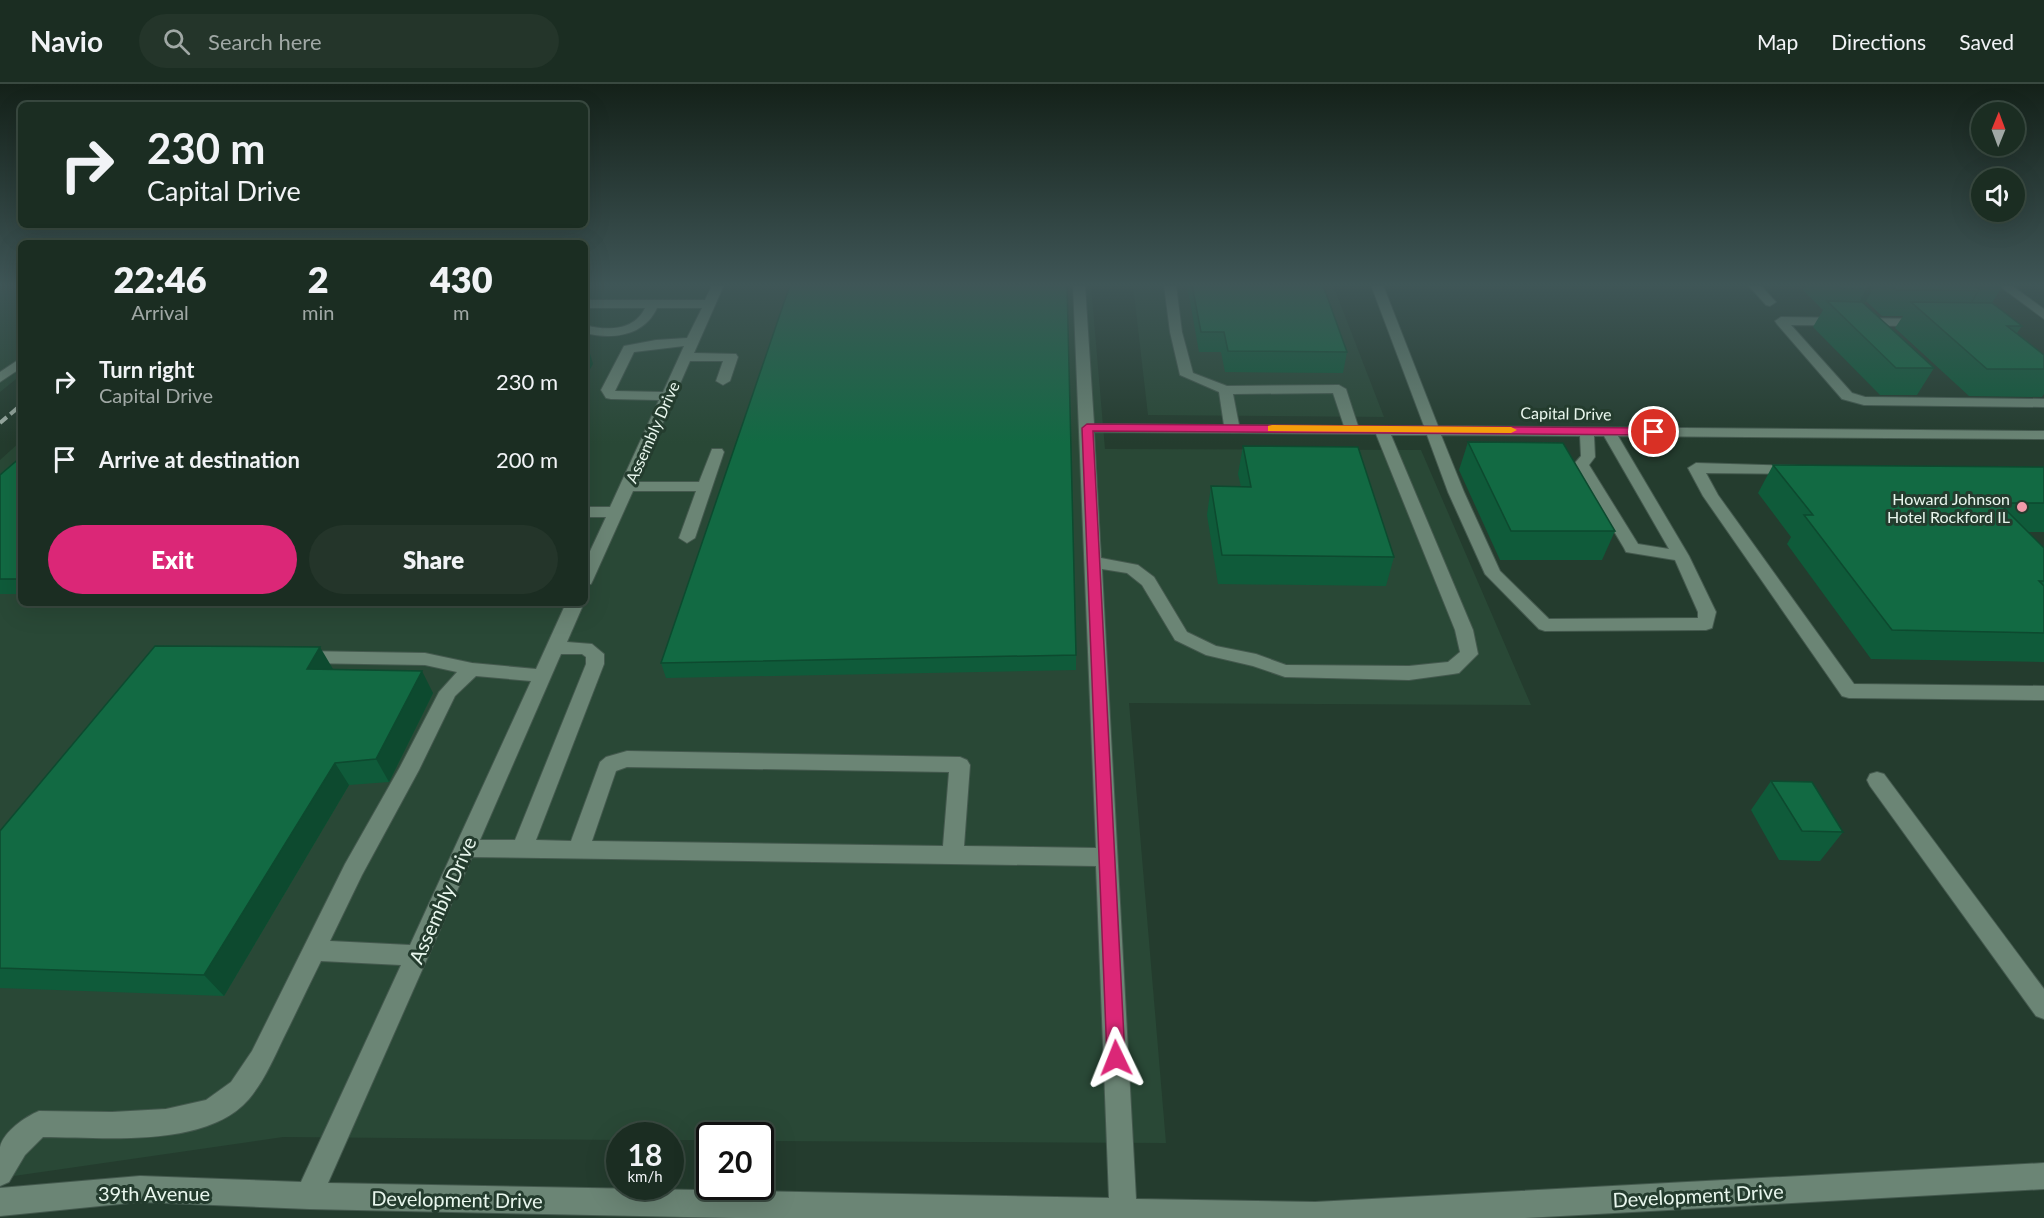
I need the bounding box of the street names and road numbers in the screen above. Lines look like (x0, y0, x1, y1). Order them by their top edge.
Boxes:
street label: Assembly Drive (621, 378, 683, 486)
street label: Capital Drive (1520, 403, 1612, 423)
street label: Assembly Drive (403, 833, 481, 967)
street label: Development Drive (1612, 1179, 1784, 1211)
street label: 39th Avenue (98, 1181, 210, 1205)
street label: Development Drive (371, 1186, 543, 1212)

